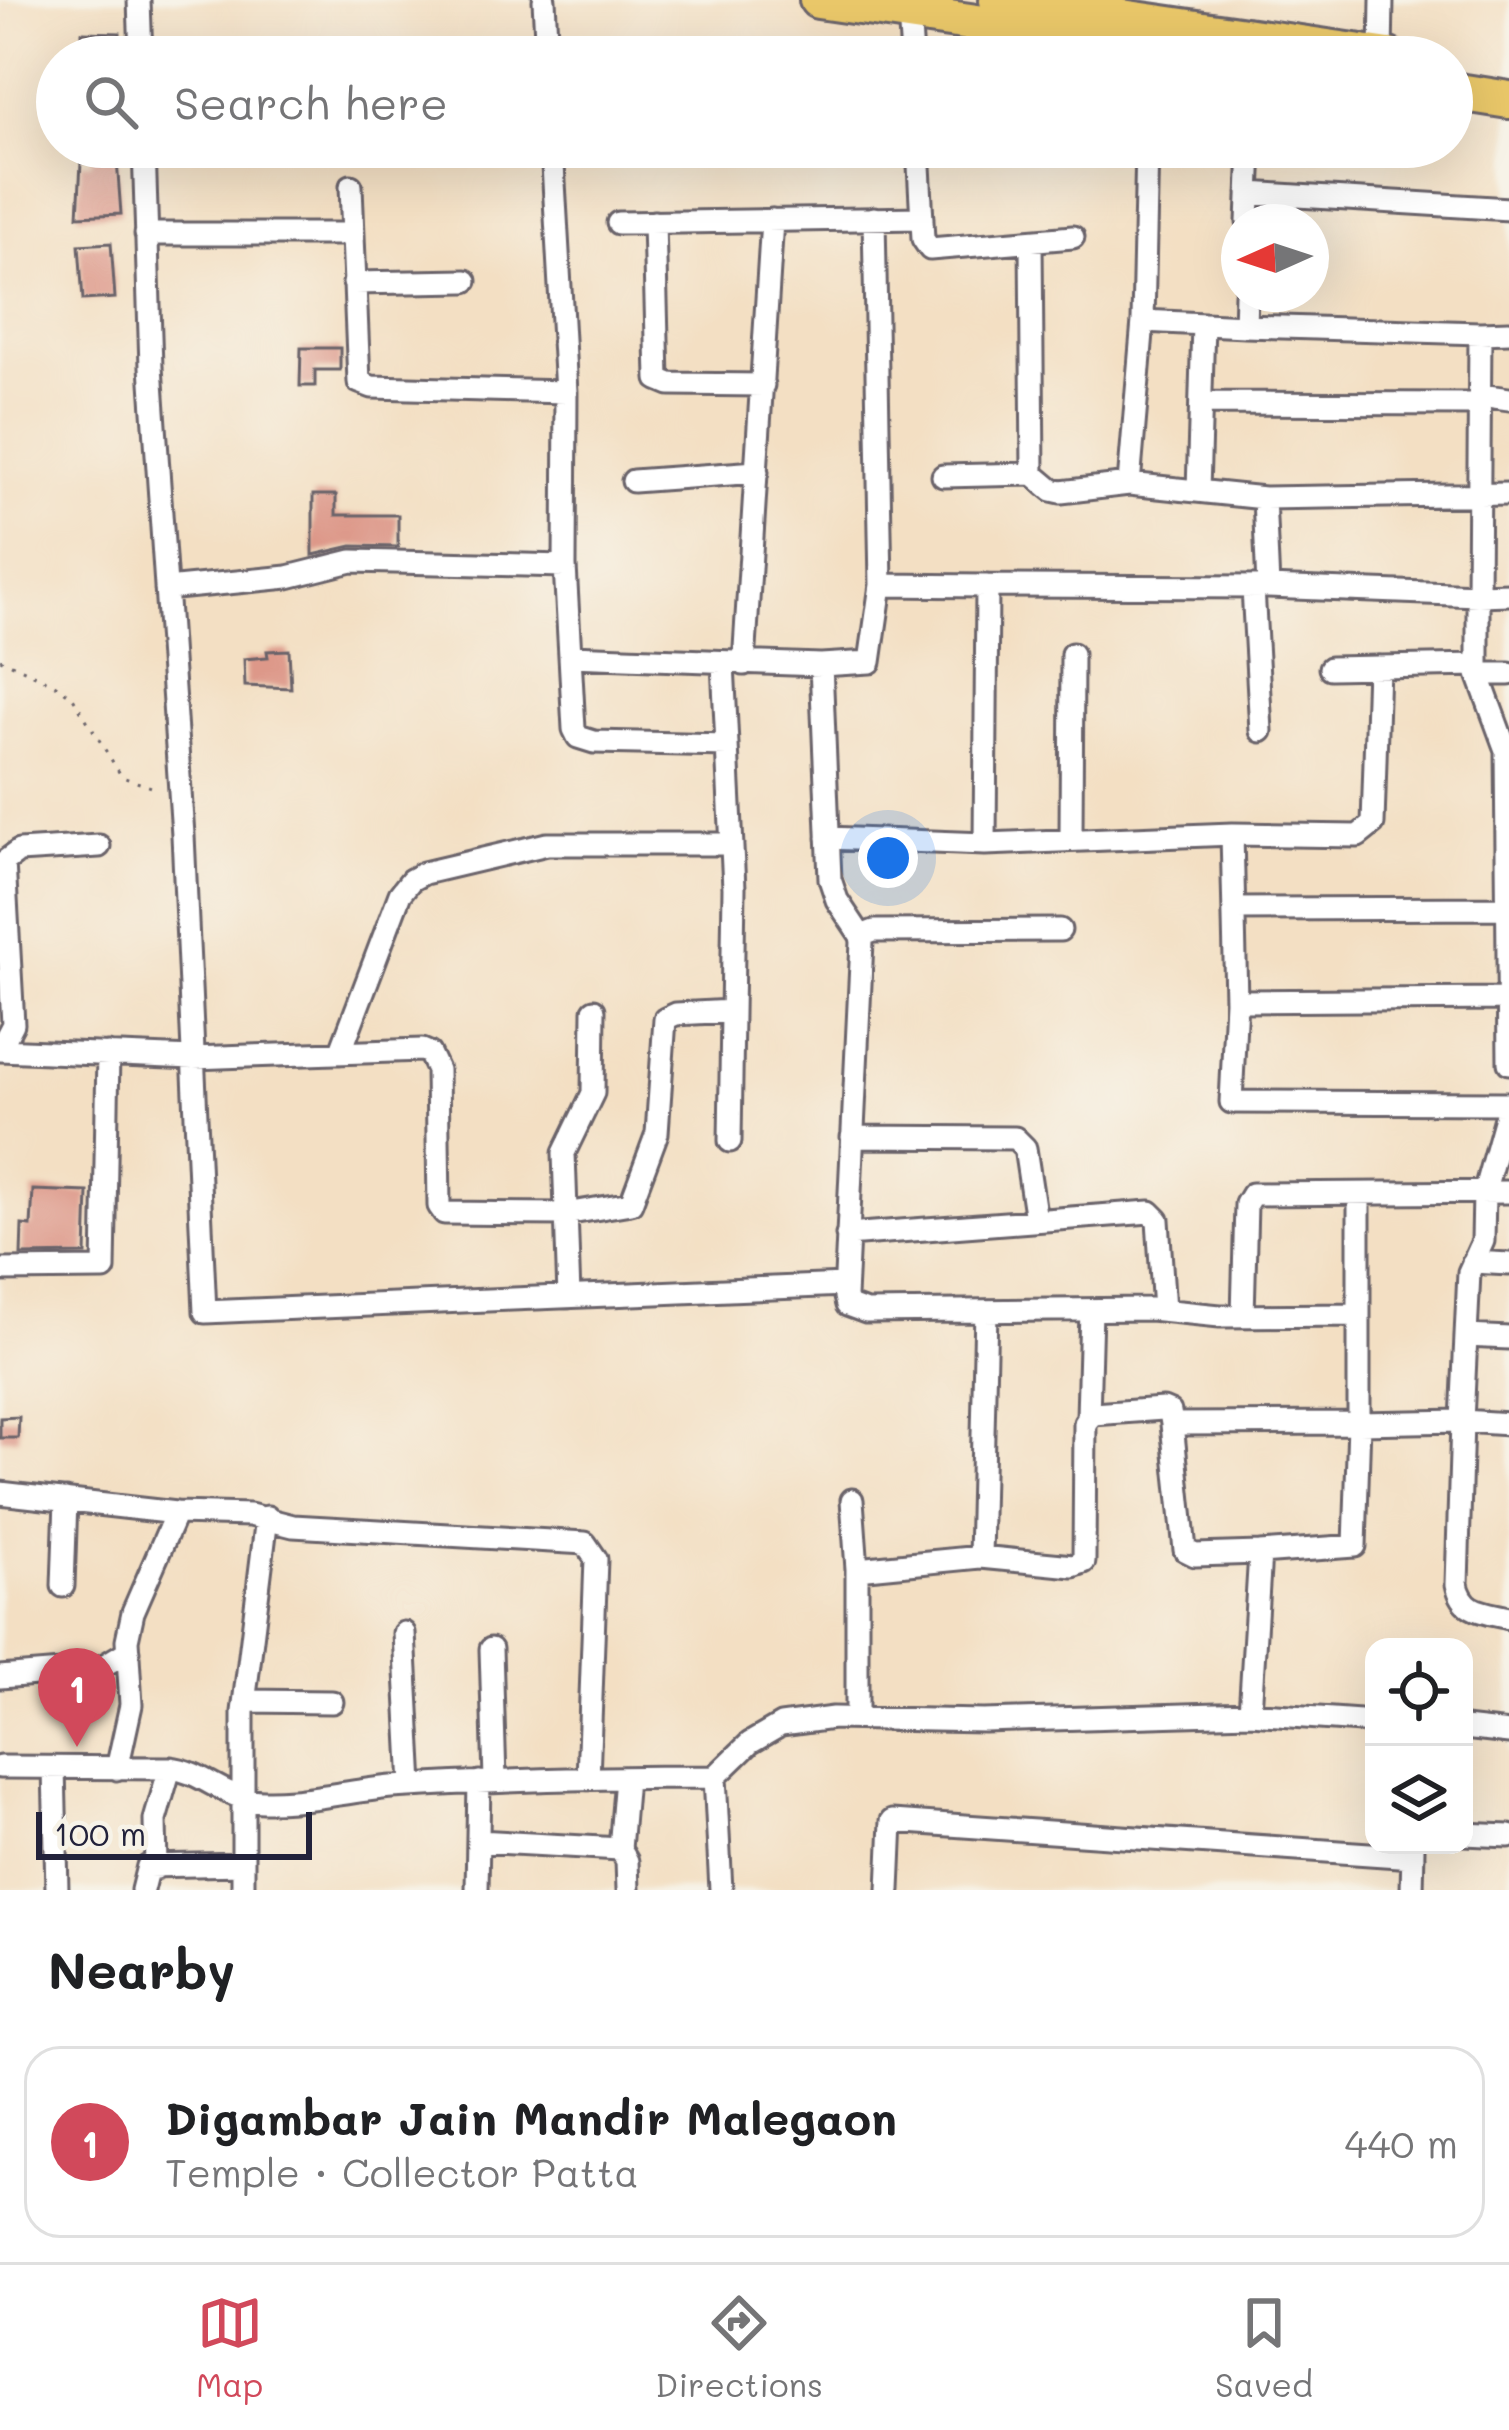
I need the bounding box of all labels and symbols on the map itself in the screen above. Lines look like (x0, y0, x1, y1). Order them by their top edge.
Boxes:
north arrow (1221, 204, 1329, 312)
your location (858, 828, 918, 888)
pin: 1 (38, 1648, 116, 1747)
scale bar (36, 1806, 312, 1859)

